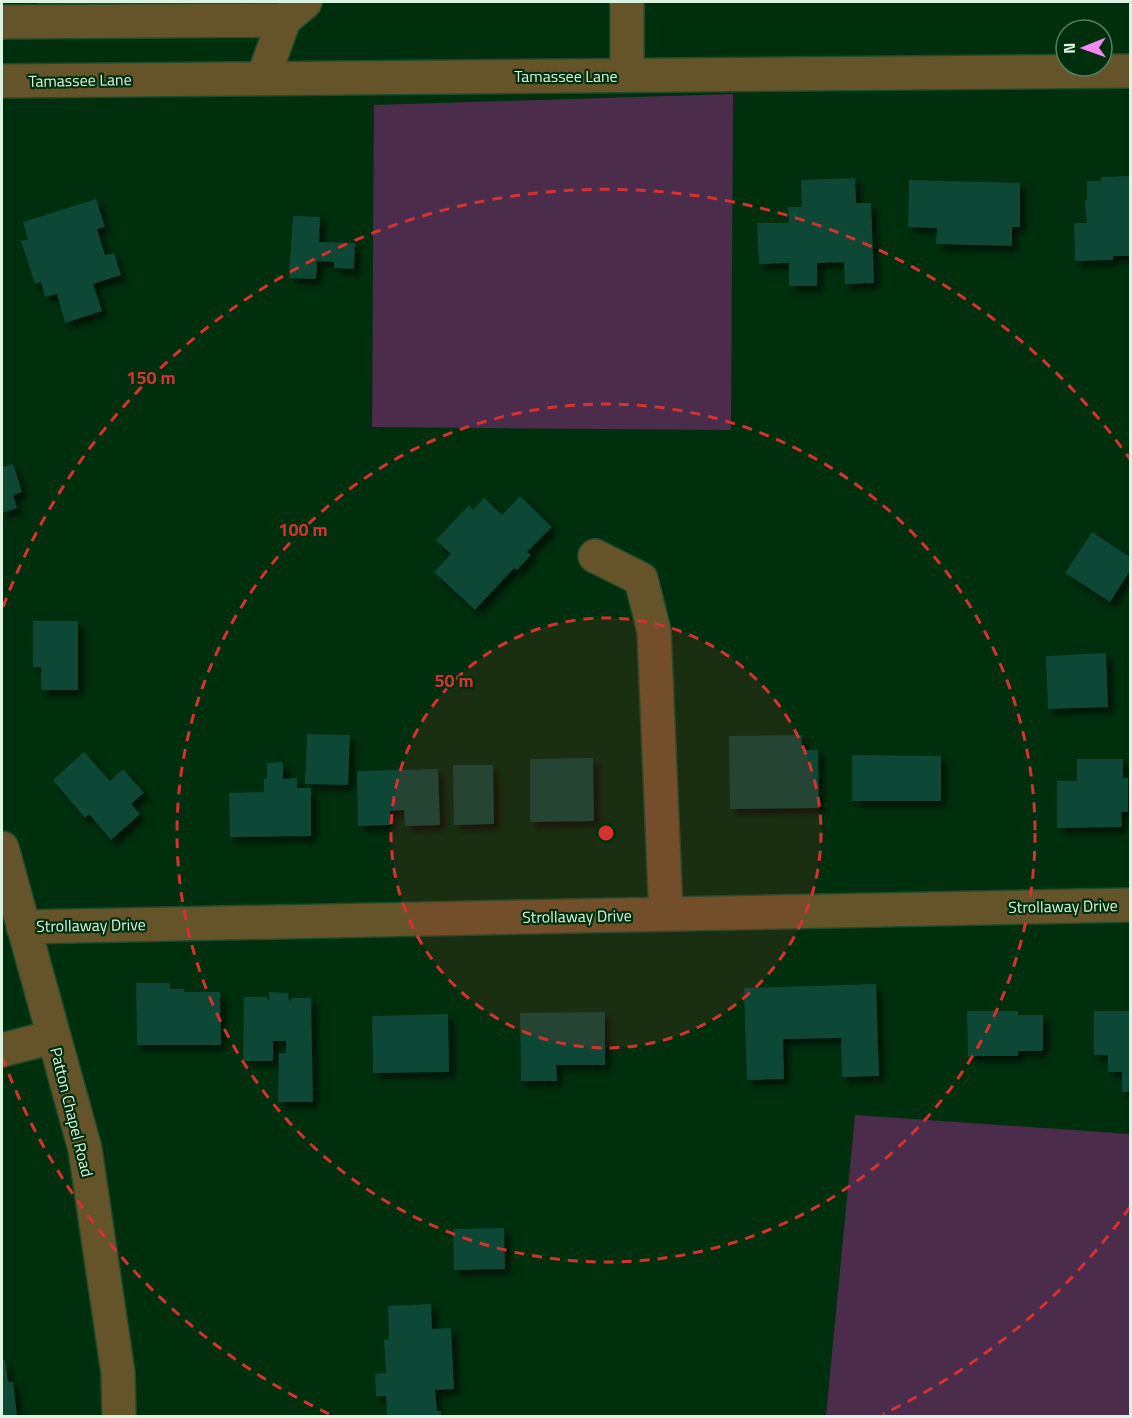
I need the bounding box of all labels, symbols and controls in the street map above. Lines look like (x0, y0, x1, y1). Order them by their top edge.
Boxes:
north arrow (1054, 18, 1114, 78)
text: N (1057, 43, 1081, 54)
street label: Tamassee Lane (514, 64, 618, 88)
street label: Tamassee Lane (28, 67, 132, 93)
text: 150 m (126, 364, 176, 391)
text: 100 m (278, 516, 328, 543)
text: 50 m (434, 667, 474, 694)
centre of rings (596, 823, 616, 843)
street label: Strollaway Drive (1008, 893, 1118, 919)
street label: Strollaway Drive (522, 903, 632, 929)
street label: Strollaway Drive (36, 912, 146, 938)
street label: Patton Chapel Road (44, 1045, 100, 1179)

